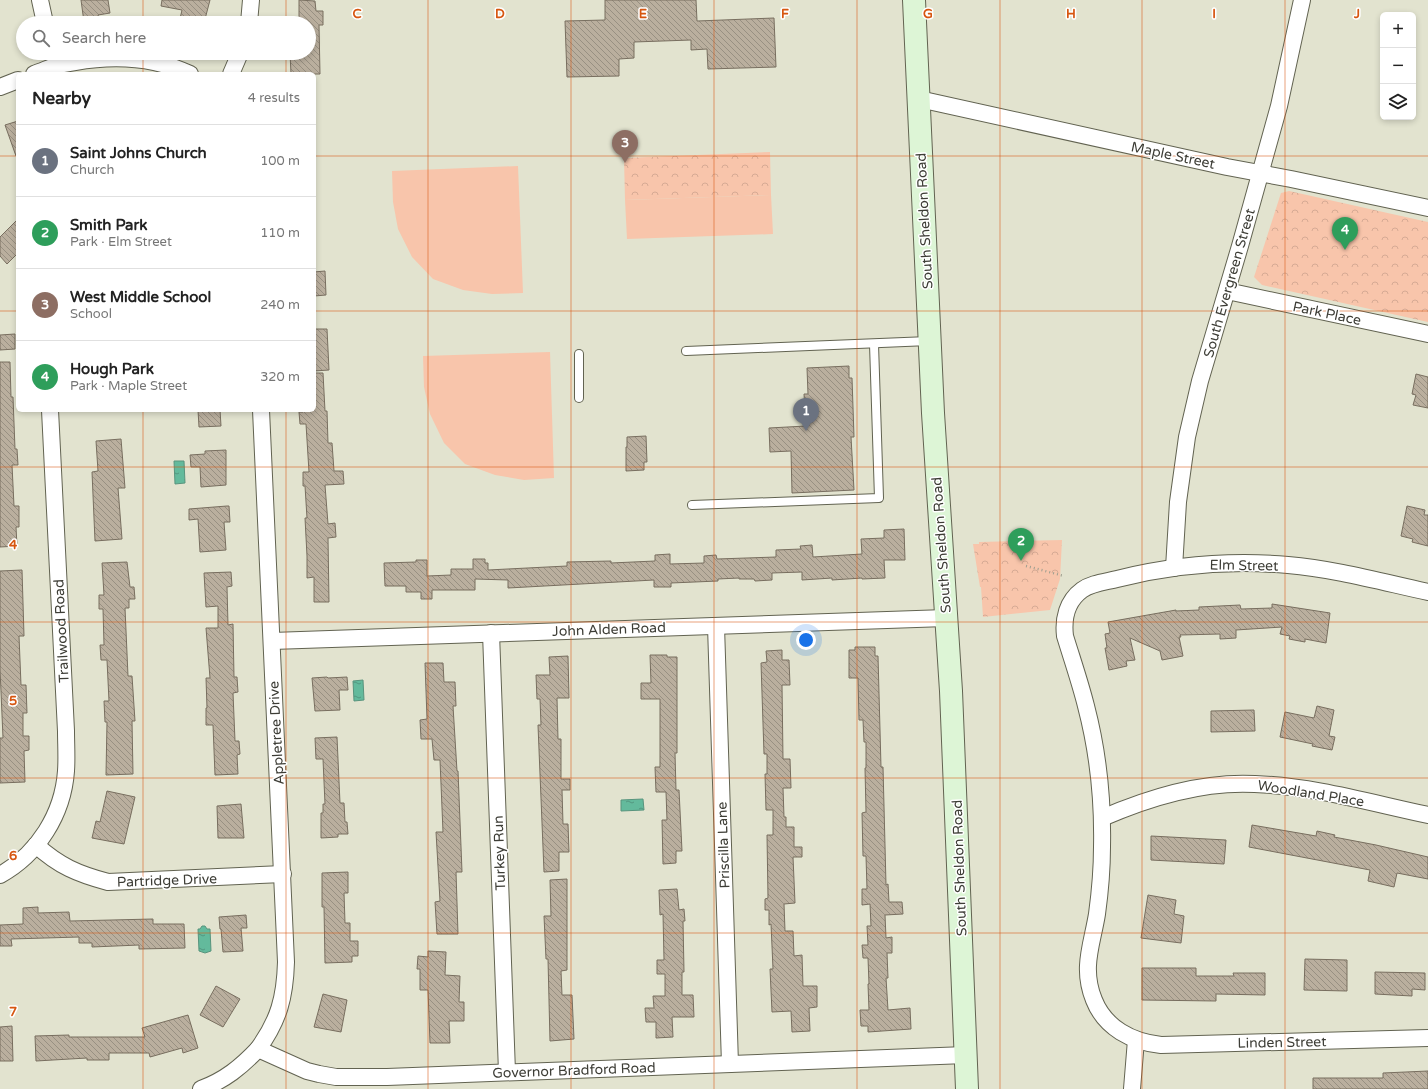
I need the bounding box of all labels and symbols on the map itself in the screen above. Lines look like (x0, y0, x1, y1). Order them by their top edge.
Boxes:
text: C (352, 6, 362, 22)
text: D (495, 6, 505, 22)
text: E (639, 6, 647, 22)
text: F (781, 6, 789, 22)
text: G (923, 6, 933, 22)
text: H (1066, 6, 1076, 22)
text: I (1212, 6, 1216, 22)
text: J (1353, 6, 1360, 22)
pin: 3 (612, 130, 638, 163)
street label: Maple Street (1129, 138, 1217, 173)
street label: South Sheldon Road (912, 152, 937, 289)
street label: South Evergreen Street (1200, 206, 1259, 360)
pin: 4 (1332, 217, 1358, 250)
street label: Park Place (1291, 298, 1363, 329)
pin: 1 (793, 398, 819, 431)
street label: South Sheldon Road (928, 476, 955, 614)
pin: 2 (1008, 528, 1034, 561)
text: 4 (9, 537, 18, 553)
street label: Elm Street (1209, 556, 1279, 575)
street label: Trailwood Road (50, 579, 73, 683)
street label: John Alden Road (552, 619, 666, 640)
your location (796, 630, 816, 650)
street label: Appletree Drive (265, 681, 288, 785)
text: 5 (9, 693, 17, 709)
street label: Woodland Place (1256, 777, 1366, 810)
street label: South Sheldon Road (949, 800, 970, 936)
street label: Priscilla Lane (713, 801, 734, 889)
street label: Turkey Run (490, 815, 509, 891)
text: 6 (9, 848, 17, 864)
street label: Partridge Drive (117, 870, 217, 891)
text: 7 (9, 1004, 17, 1020)
street label: Linden Street (1237, 1033, 1327, 1052)
street label: Governor Bradford Road (492, 1059, 656, 1082)

